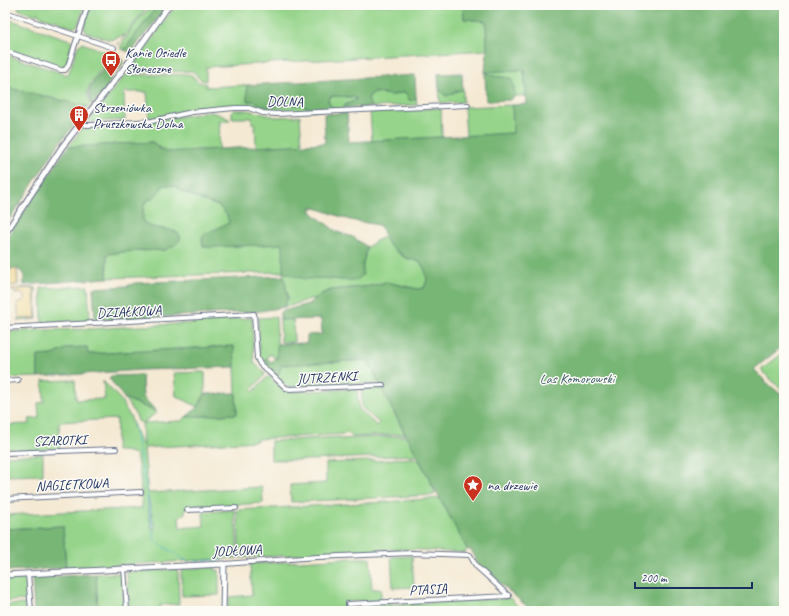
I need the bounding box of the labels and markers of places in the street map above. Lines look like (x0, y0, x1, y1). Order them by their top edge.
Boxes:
place label: Kanie Osiedle Słoneczne (125, 44, 187, 77)
bus stop icon: Kanie Osiedle Słoneczne (100, 49, 122, 77)
place label: Strzeniówka Pruszkowska Dolna (93, 99, 184, 132)
building icon: Strzeniówka Pruszkowska Dolna (68, 104, 90, 132)
place icon: na drzewie (462, 474, 484, 502)
place label: na drzewie (487, 477, 538, 494)

